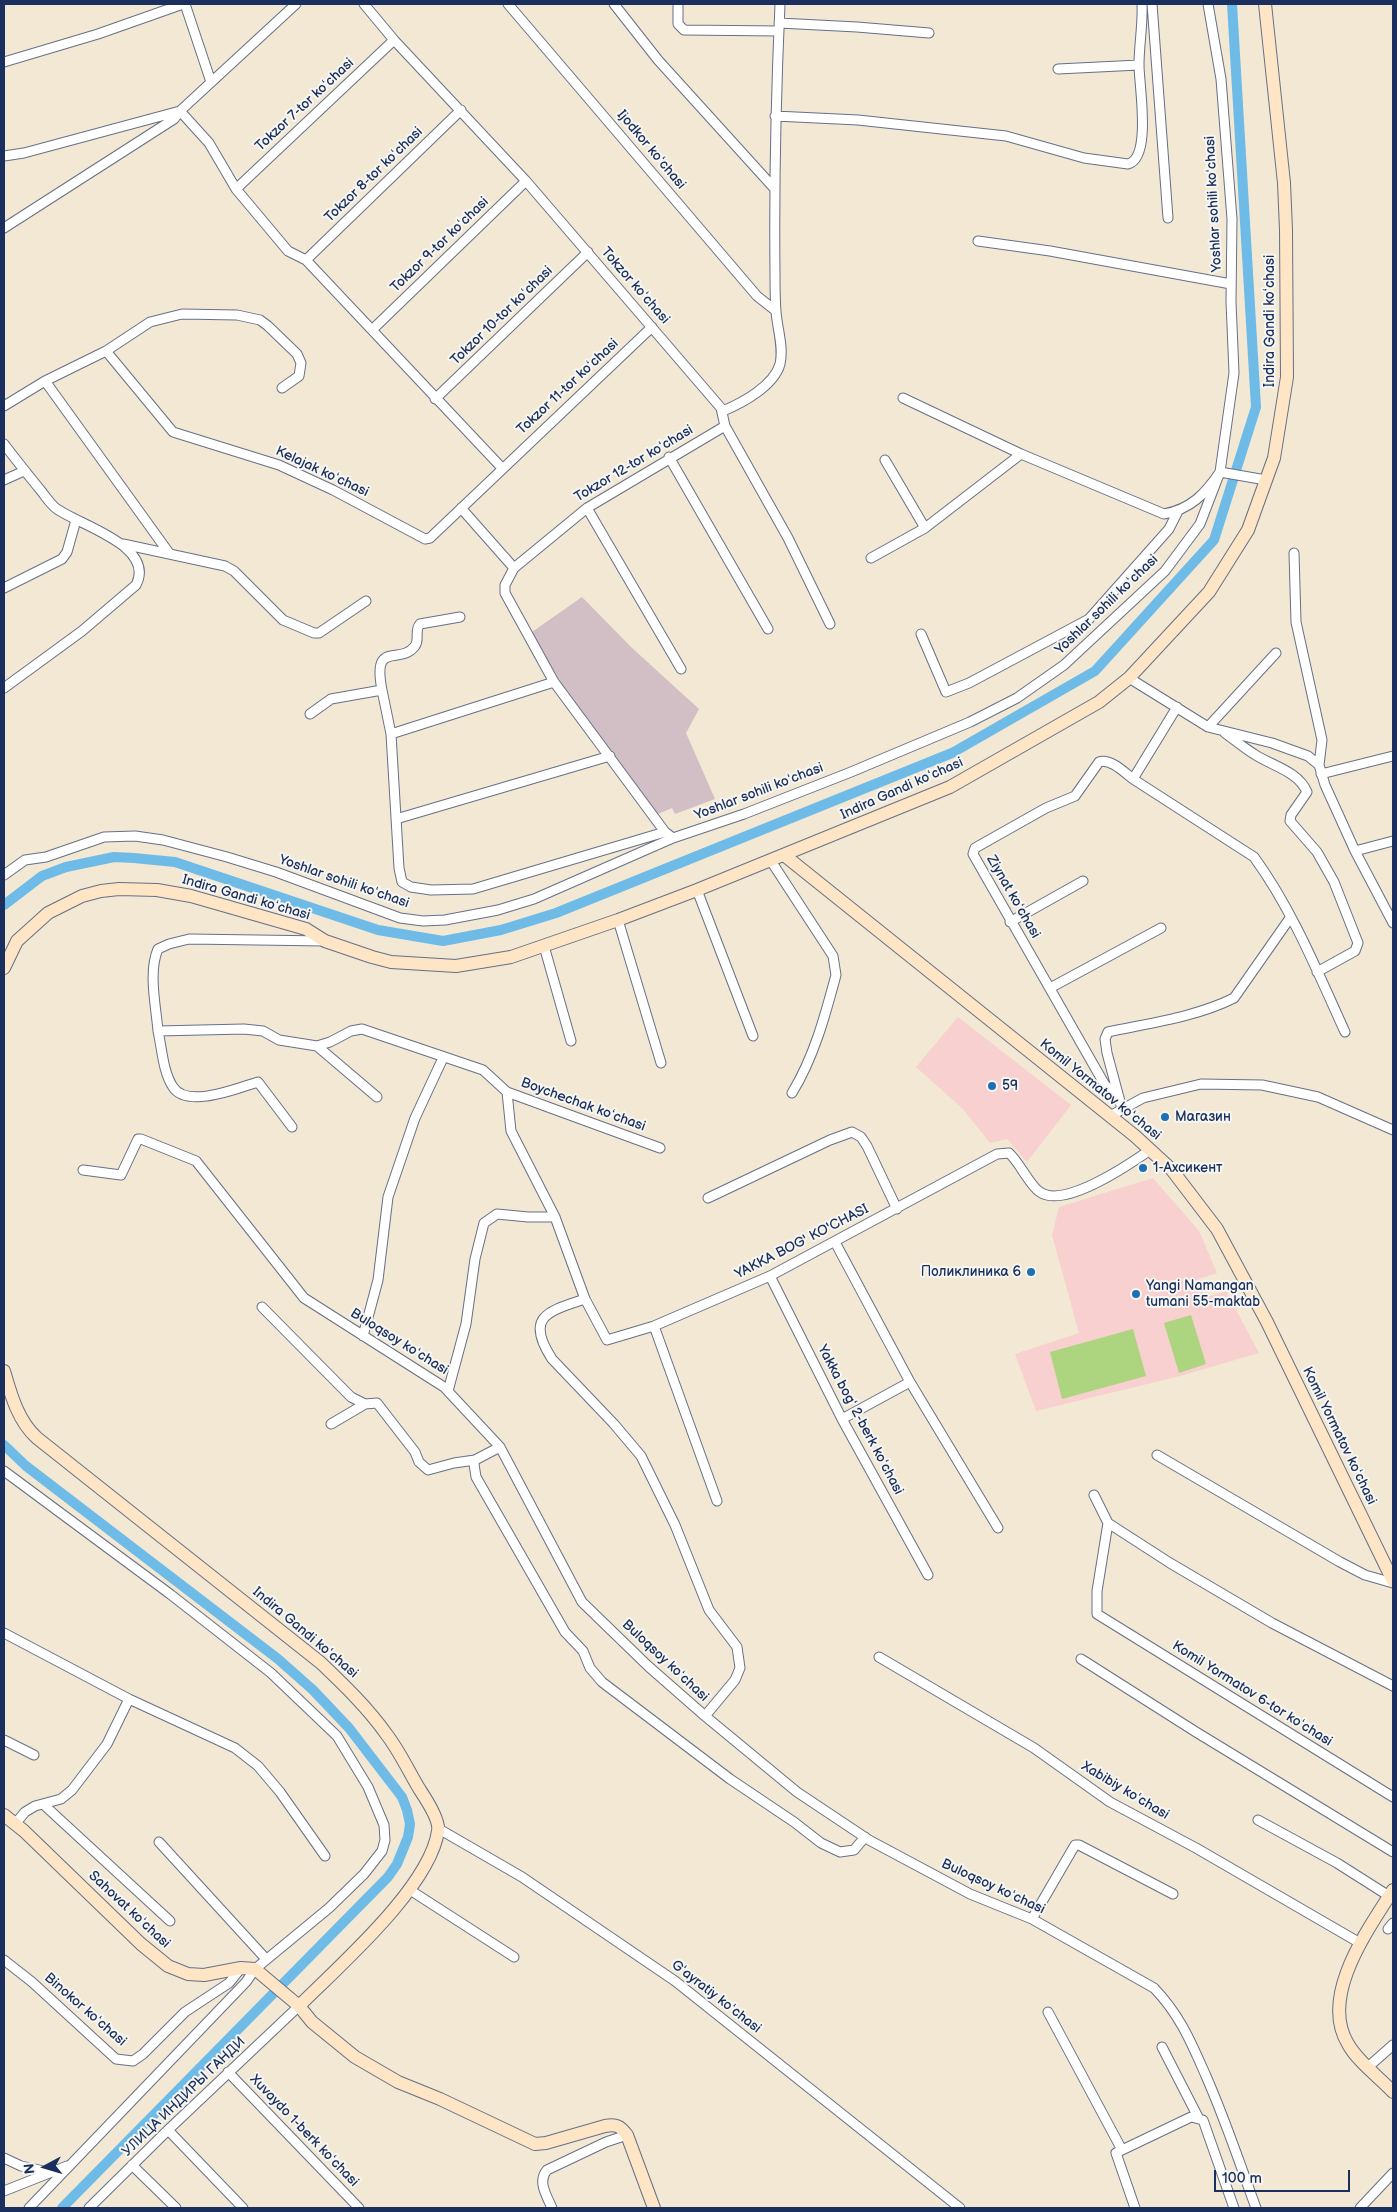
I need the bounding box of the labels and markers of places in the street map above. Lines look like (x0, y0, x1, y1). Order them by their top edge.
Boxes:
place label: 59 (1002, 1078, 1018, 1094)
marker: 59 (986, 1080, 998, 1092)
place label: Магазин (1175, 1109, 1231, 1125)
marker: Магазин (1159, 1111, 1171, 1123)
place label: 1-Ахсикент (1153, 1160, 1223, 1176)
marker: 1-Ахсикент (1137, 1162, 1149, 1174)
place label: Поликлиника 6 (921, 1264, 1021, 1280)
marker: Поликлиника 6 (1025, 1266, 1037, 1278)
place label: Yangi Namangan tumani 55-maktab (1146, 1278, 1260, 1310)
marker: Yangi Namangan tumani 55-maktab (1130, 1288, 1142, 1300)

